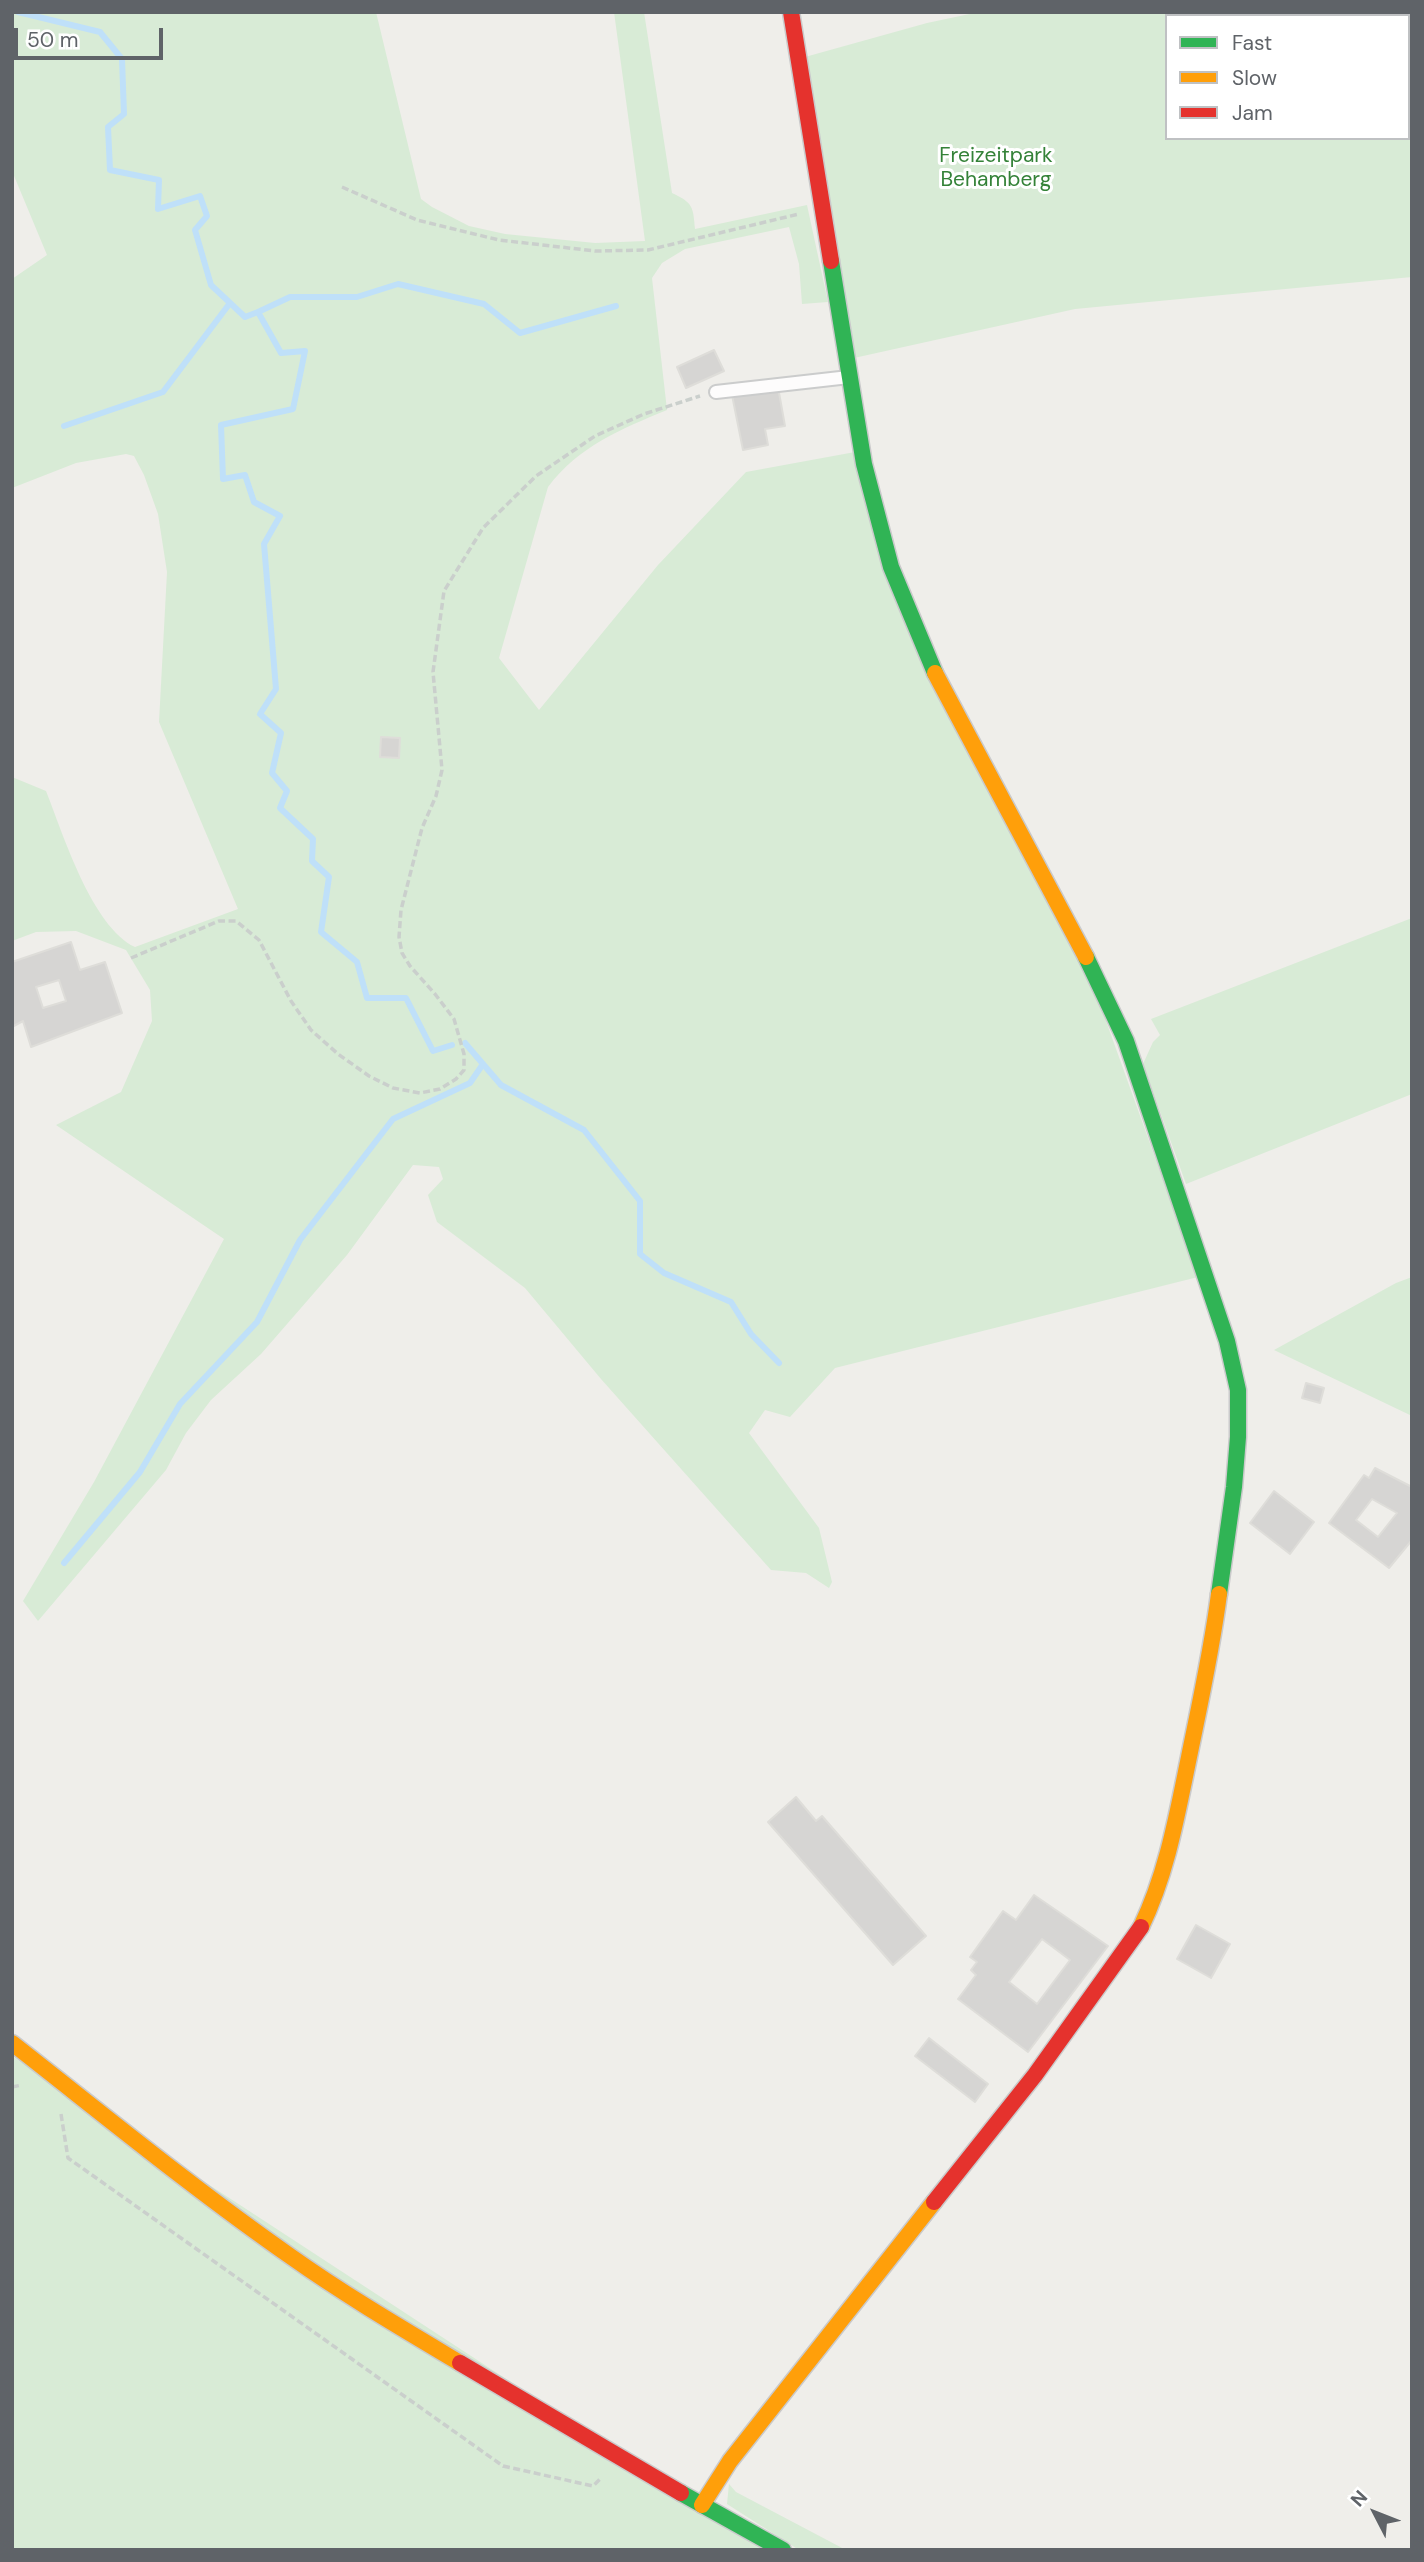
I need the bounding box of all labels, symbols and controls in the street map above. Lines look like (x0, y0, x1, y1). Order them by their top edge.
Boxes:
scale bar (18, 14, 166, 58)
legend (1165, 14, 1410, 140)
text: 50 m (27, 26, 78, 54)
text: Fast (1232, 29, 1272, 57)
text: Slow (1232, 64, 1277, 92)
text: Jam (1232, 99, 1273, 127)
park label: Freizeitpark Behamberg (939, 143, 1053, 193)
north arrow (1340, 2478, 1410, 2548)
text: N (1345, 2485, 1373, 2512)

